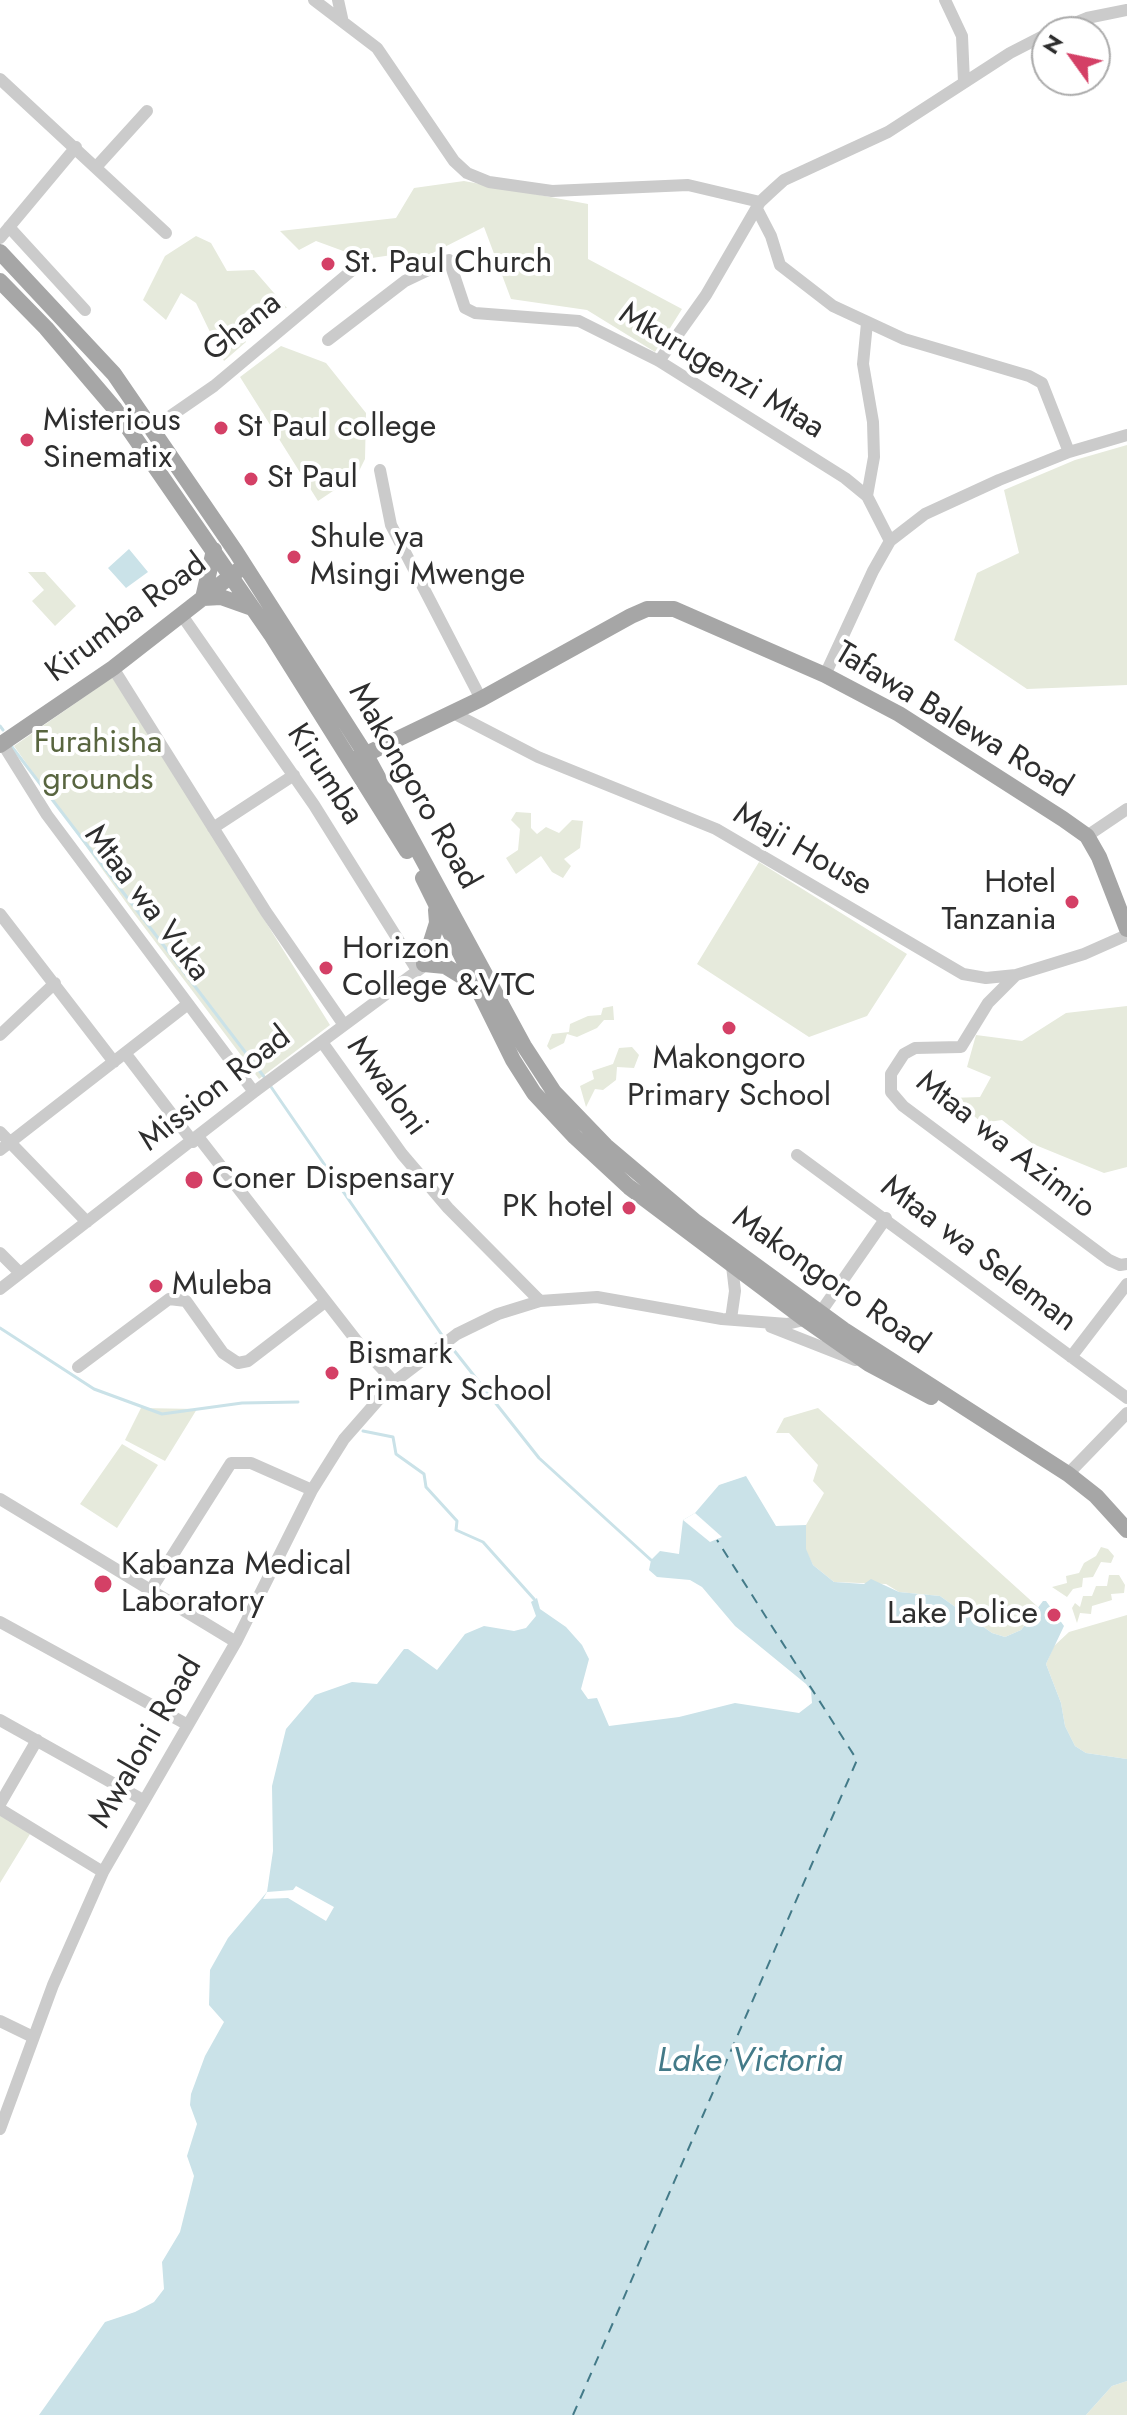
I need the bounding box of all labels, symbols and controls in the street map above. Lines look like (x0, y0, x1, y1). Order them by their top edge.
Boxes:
north arrow (1031, 16, 1111, 96)
text: N (1034, 28, 1071, 60)
place label: St. Paul Church (344, 245, 552, 283)
marker: St. Paul Church (319, 255, 337, 273)
street label: Ghana (196, 285, 290, 371)
street label: Mkurugenzi Mtaa (611, 296, 831, 448)
place label: Misterious Sinematix (43, 403, 181, 478)
place label: St Paul college (237, 409, 436, 447)
marker: St Paul college (212, 419, 230, 437)
marker: Misterious Sinematix (18, 431, 36, 449)
place label: St Paul (267, 460, 358, 498)
marker: St Paul (242, 470, 260, 488)
place label: Shule ya Msingi Mwenge (310, 520, 525, 595)
street label: Kirumba Road (39, 546, 215, 692)
marker: Shule ya Msingi Mwenge (285, 548, 303, 566)
street label: Tafawa Balewa Road (827, 635, 1079, 807)
street label: Makongoro Road (339, 677, 487, 897)
street label: Kirumba (277, 717, 371, 833)
park label: Furahisha grounds (34, 725, 162, 800)
street label: Maji House (726, 796, 878, 906)
street label: Mtaa wa Vuka (75, 818, 217, 990)
place label: Hotel Tanzania (942, 865, 1056, 940)
marker: Hotel Tanzania (1063, 893, 1081, 911)
place label: Horizon College &VTC (342, 931, 536, 1006)
marker: Horizon College &VTC (317, 959, 335, 977)
street label: Mission Road (133, 1019, 299, 1161)
marker: Makongoro Primary School (720, 1019, 738, 1037)
street label: Mwaloni (337, 1030, 435, 1144)
place label: Makongoro Primary School (627, 1041, 831, 1116)
street label: Mtaa wa Azimio (908, 1064, 1102, 1228)
place label: Coner Dispensary (212, 1161, 454, 1199)
marker: Coner Dispensary (183, 1169, 205, 1191)
street label: Mtaa wa Seleman (872, 1169, 1084, 1341)
place label: PK hotel (502, 1189, 613, 1227)
marker: PK hotel (620, 1199, 638, 1217)
street label: Makongoro Road (724, 1200, 936, 1364)
place label: Muleba (172, 1267, 272, 1305)
marker: Muleba (147, 1277, 165, 1295)
place label: Bismark Primary School (348, 1336, 552, 1411)
marker: Bismark Primary School (323, 1364, 341, 1382)
place label: Kabanza Medical Laboratory (121, 1547, 352, 1622)
marker: Kabanza Medical Laboratory (92, 1573, 114, 1595)
place label: Lake Police (887, 1596, 1038, 1634)
marker: Lake Police (1045, 1606, 1063, 1624)
street label: Mwaloni Road (82, 1650, 212, 1836)
water label: Lake Victoria (657, 2043, 843, 2083)

